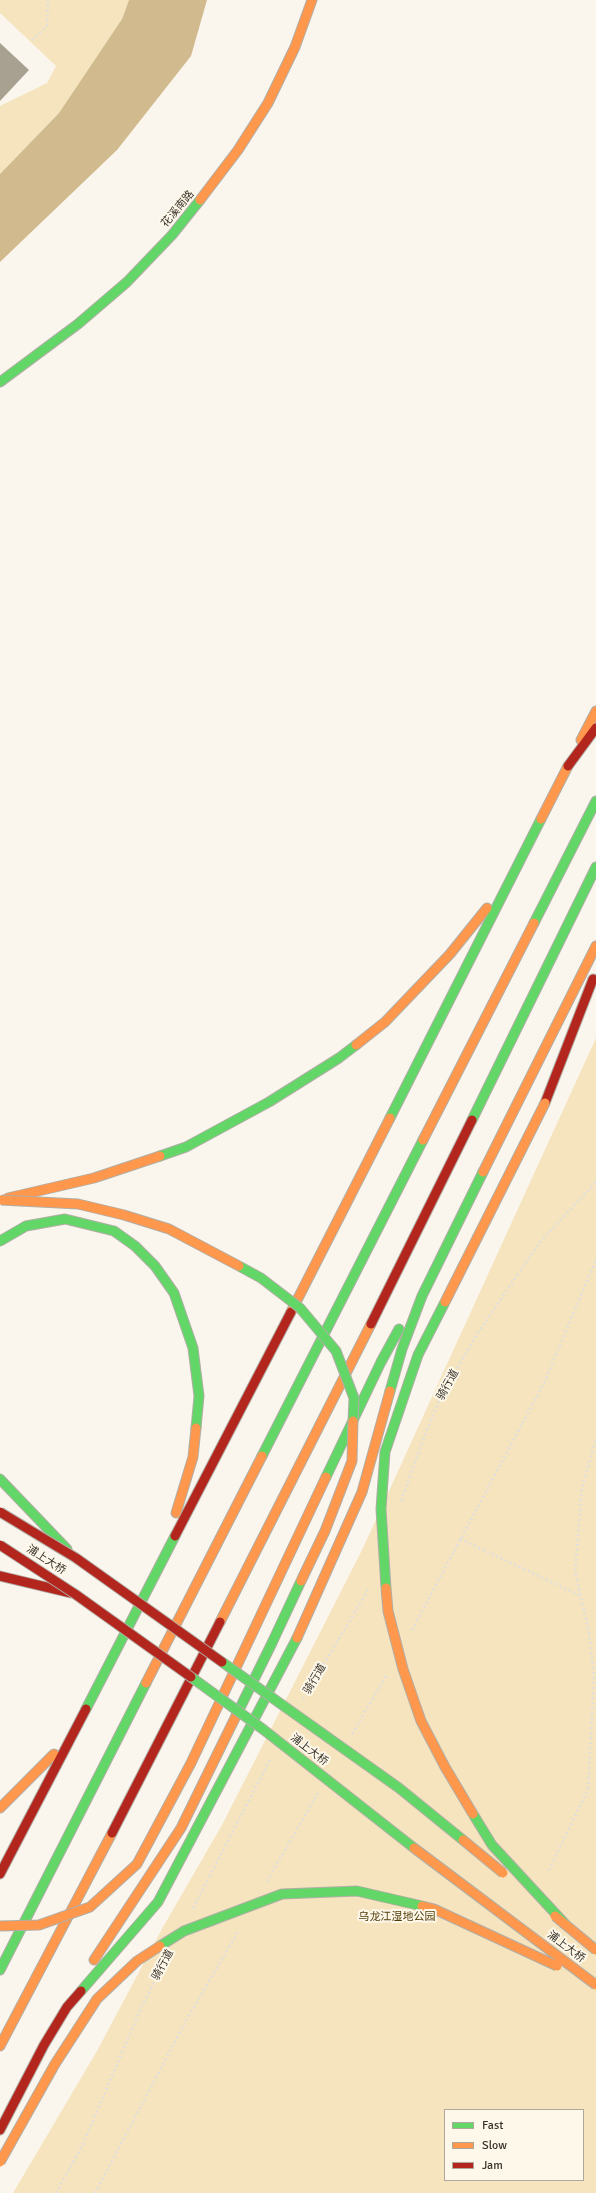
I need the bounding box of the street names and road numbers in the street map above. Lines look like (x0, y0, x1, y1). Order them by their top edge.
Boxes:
street label: 花溪南路 (159, 188, 197, 230)
street label: 骑行道 (434, 1367, 462, 1403)
street label: 浦上大桥 (24, 1542, 68, 1578)
street label: 骑行道 (301, 1661, 329, 1697)
street label: 浦上大桥 (288, 1731, 330, 1769)
street label: 浦上大桥 (544, 1928, 588, 1966)
street label: 骑行道 (149, 1947, 177, 1983)

